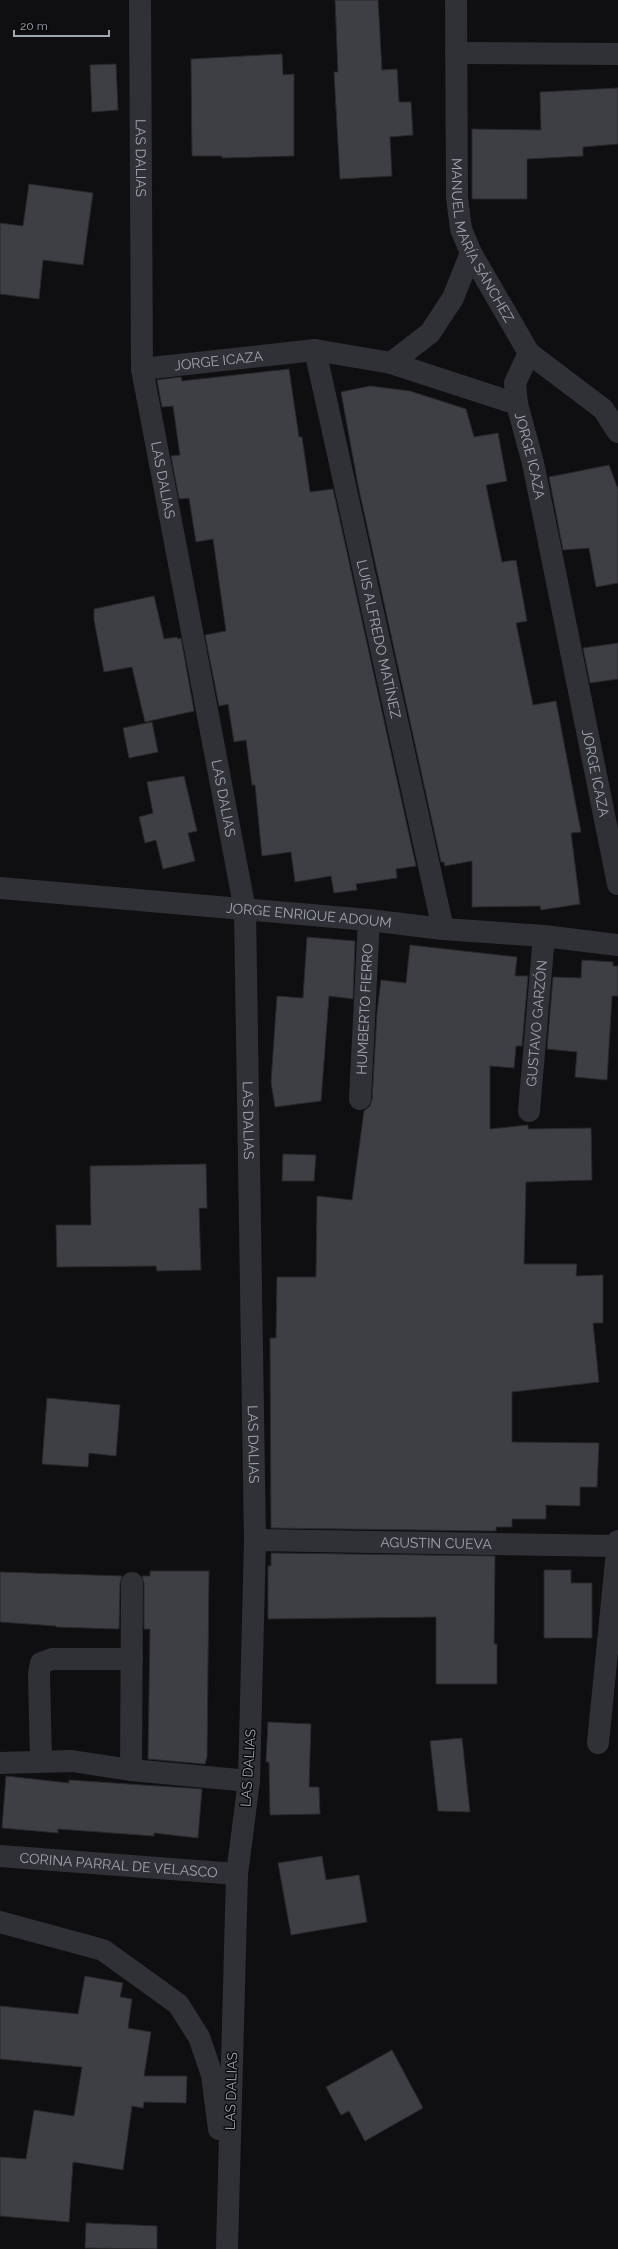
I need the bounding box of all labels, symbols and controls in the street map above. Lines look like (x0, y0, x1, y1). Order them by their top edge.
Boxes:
scale bar (14, 12, 109, 38)
text: 20 m (20, 19, 48, 33)
street label: LAS DALIAS (133, 119, 149, 198)
street label: MANUEL MARÍA SÁNCHEZ (449, 158, 518, 325)
street label: JORGE ICAZA (173, 348, 264, 373)
street label: JORGE ICAZA (512, 410, 548, 501)
street label: LAS DALIAS (148, 440, 178, 520)
street label: LUIS ALFREDO MATÍNEZ (354, 558, 404, 720)
street label: JORGE ICAZA (579, 728, 612, 819)
street label: LAS DALIAS (209, 758, 239, 839)
street label: JORGE ENRIQUE ADOUM (225, 900, 392, 931)
street label: HUMBERTO FIERRO (353, 943, 376, 1075)
street label: GUSTAVO GARZÓN (523, 959, 550, 1087)
street label: LAS DALIAS (240, 1081, 257, 1160)
street label: LAS DALIAS (245, 1405, 262, 1484)
street label: AGUSTIN CUEVA (380, 1534, 492, 1552)
street label: LAS DALIAS (237, 1728, 259, 1808)
street label: CORINA PARRAL DE VELASCO (19, 1850, 218, 1881)
street label: LAS DALIAS (222, 2051, 240, 2130)

